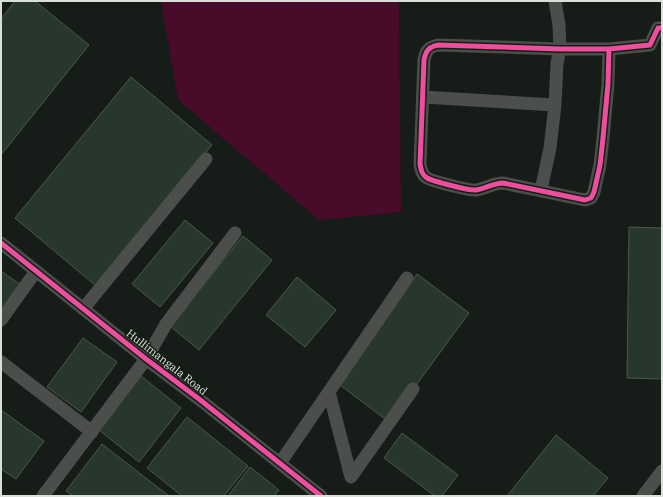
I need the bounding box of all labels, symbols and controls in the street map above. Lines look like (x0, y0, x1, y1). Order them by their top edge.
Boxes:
street label: Hullimangala Road (124, 326, 211, 398)

